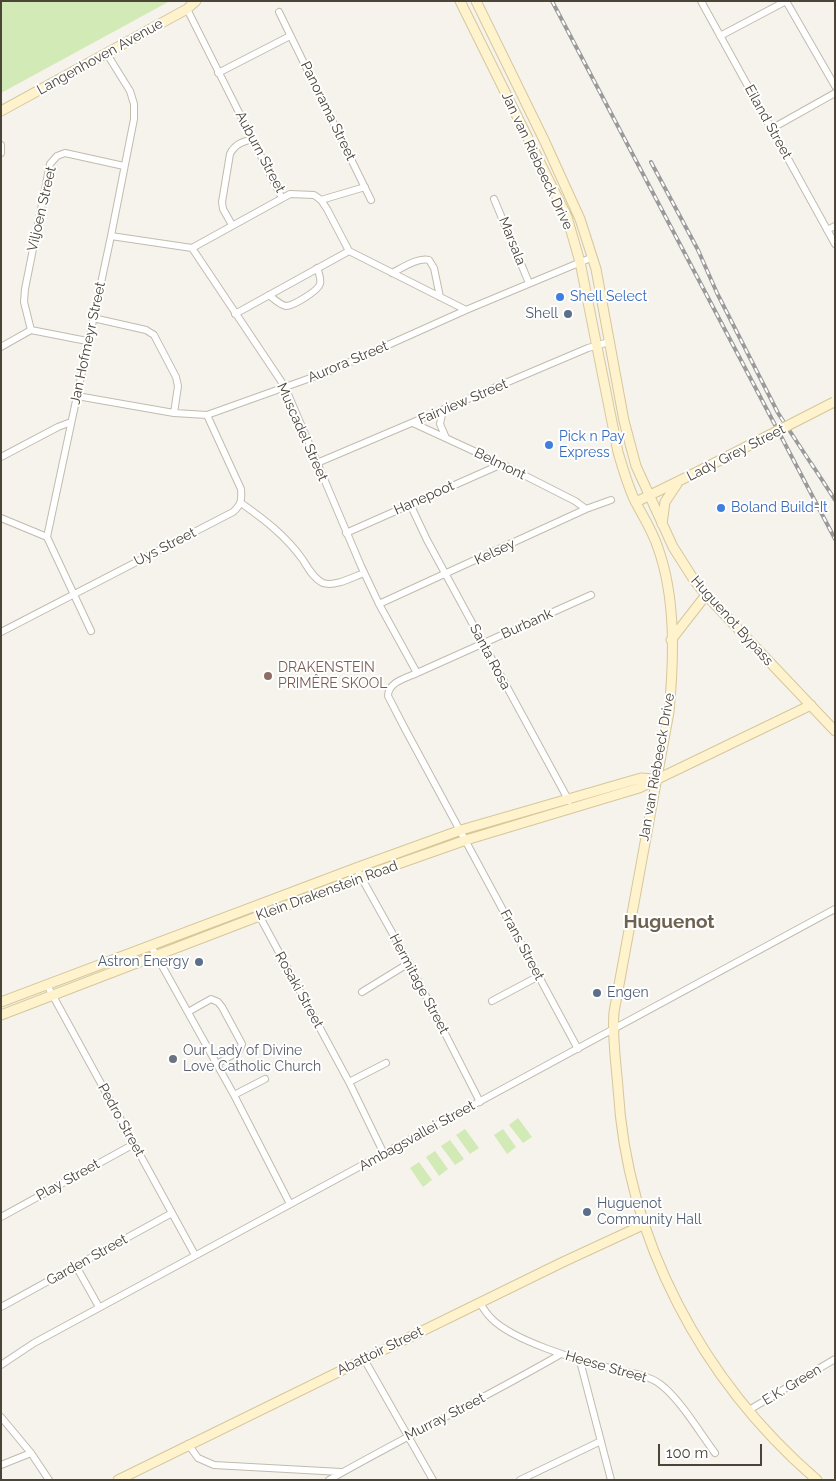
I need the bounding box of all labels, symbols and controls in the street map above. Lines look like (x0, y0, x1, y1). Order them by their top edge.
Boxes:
street label: Langenhoven Avenue (34, 15, 166, 99)
street label: Panorama Street (297, 59, 359, 163)
street label: Eiland Street (741, 82, 795, 162)
street label: Jan van Riebeeck Drive (498, 89, 576, 233)
street label: Auburn Street (231, 108, 289, 196)
street label: Viljoen Street (24, 165, 60, 253)
street label: Marsala (495, 214, 529, 268)
street label: Jan Hofmeyr Street (67, 280, 109, 406)
place label: Shell Select (570, 289, 647, 305)
marker: Shell Select (554, 291, 566, 303)
place label: Shell (526, 306, 558, 322)
marker: Shell (562, 308, 574, 320)
street label: Aurora Street (305, 338, 391, 386)
street label: Fairview Street (416, 376, 510, 428)
street label: Muscadel Street (273, 380, 331, 484)
street label: Lady Grey Street (684, 421, 788, 485)
place label: Pick n Pay Express (559, 429, 625, 462)
marker: Pick n Pay Express (543, 439, 555, 451)
street label: Belmont (471, 444, 529, 484)
street label: Hanepoot (391, 477, 457, 519)
place label: Boland Build-It (731, 500, 828, 516)
marker: Boland Build-It (715, 502, 727, 514)
street label: Uys Street (131, 524, 199, 570)
street label: Kelsey (472, 535, 518, 569)
street label: Huguenot Bypass (687, 573, 777, 669)
street label: Burbank (499, 605, 555, 643)
street label: Santa Rosa (466, 621, 514, 693)
place label: DRAKENSTEIN PRIMÊRE SKOOL (278, 660, 388, 692)
marker: DRAKENSTEIN PRIMÊRE SKOOL (262, 670, 274, 682)
street label: Jan van Riebeeck Drive (636, 692, 678, 842)
street label: Klein Drakenstein Road (254, 858, 400, 924)
street label: Frans Street (496, 907, 548, 983)
district label: Huguenot (623, 911, 715, 933)
street label: Hermitage Street (386, 931, 452, 1037)
street label: Rosaki Street (271, 949, 327, 1031)
place label: Astron Energy (98, 954, 189, 970)
marker: Astron Energy (193, 956, 205, 968)
place label: Engen (607, 985, 649, 1001)
marker: Engen (591, 987, 603, 999)
place label: Our Lady of Divine Love Catholic Church (183, 1043, 321, 1076)
marker: Our Lady of Divine Love Catholic Church (167, 1053, 179, 1065)
street label: Pedro Street (94, 1081, 148, 1159)
street label: Ambagsvallei Street (356, 1097, 478, 1175)
street label: Play Street (33, 1156, 103, 1204)
place label: Huguenot Community Hall (597, 1196, 702, 1228)
marker: Huguenot Community Hall (581, 1206, 593, 1218)
street label: Garden Street (44, 1231, 130, 1289)
street label: Abattoir Street (334, 1323, 426, 1379)
street label: Heese Street (563, 1347, 649, 1387)
street label: E.K. Green (760, 1361, 824, 1409)
street label: Murray Street (402, 1390, 488, 1444)
scale bar (661, 1434, 765, 1466)
text: 100 m (666, 1444, 708, 1462)

